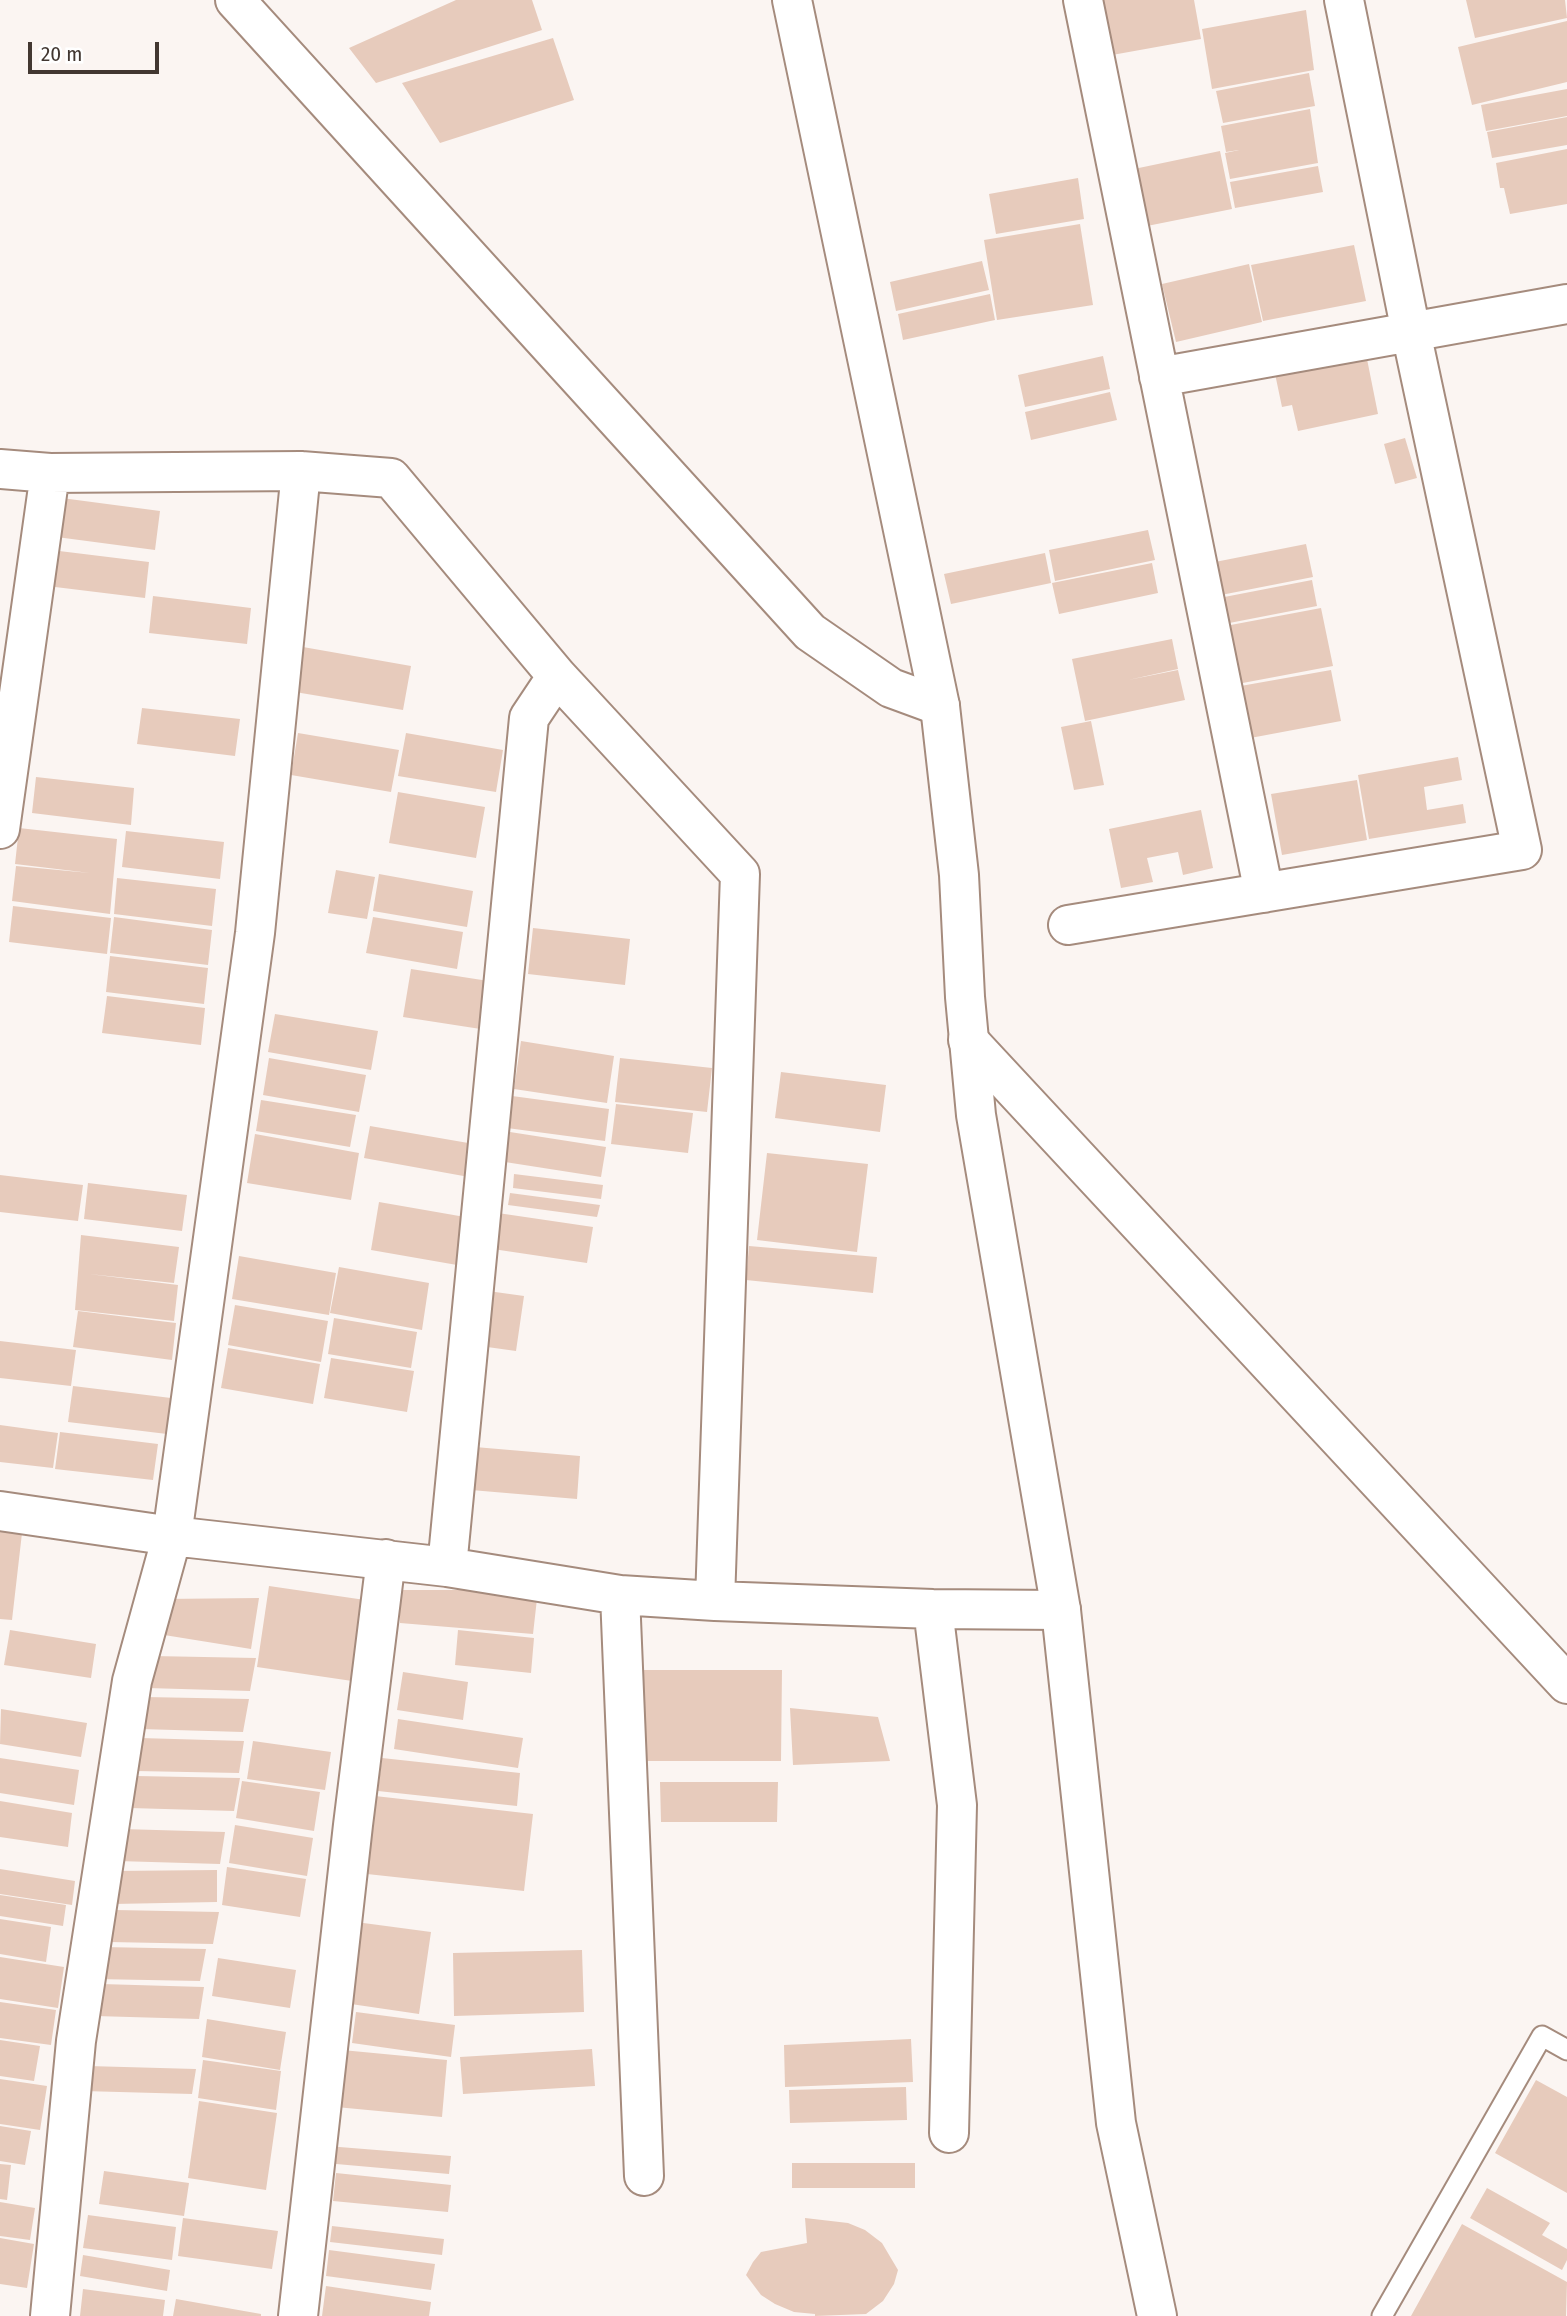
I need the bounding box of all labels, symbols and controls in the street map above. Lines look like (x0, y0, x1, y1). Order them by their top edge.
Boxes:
scale bar (32, 28, 163, 72)
text: 20 m (41, 41, 82, 67)

